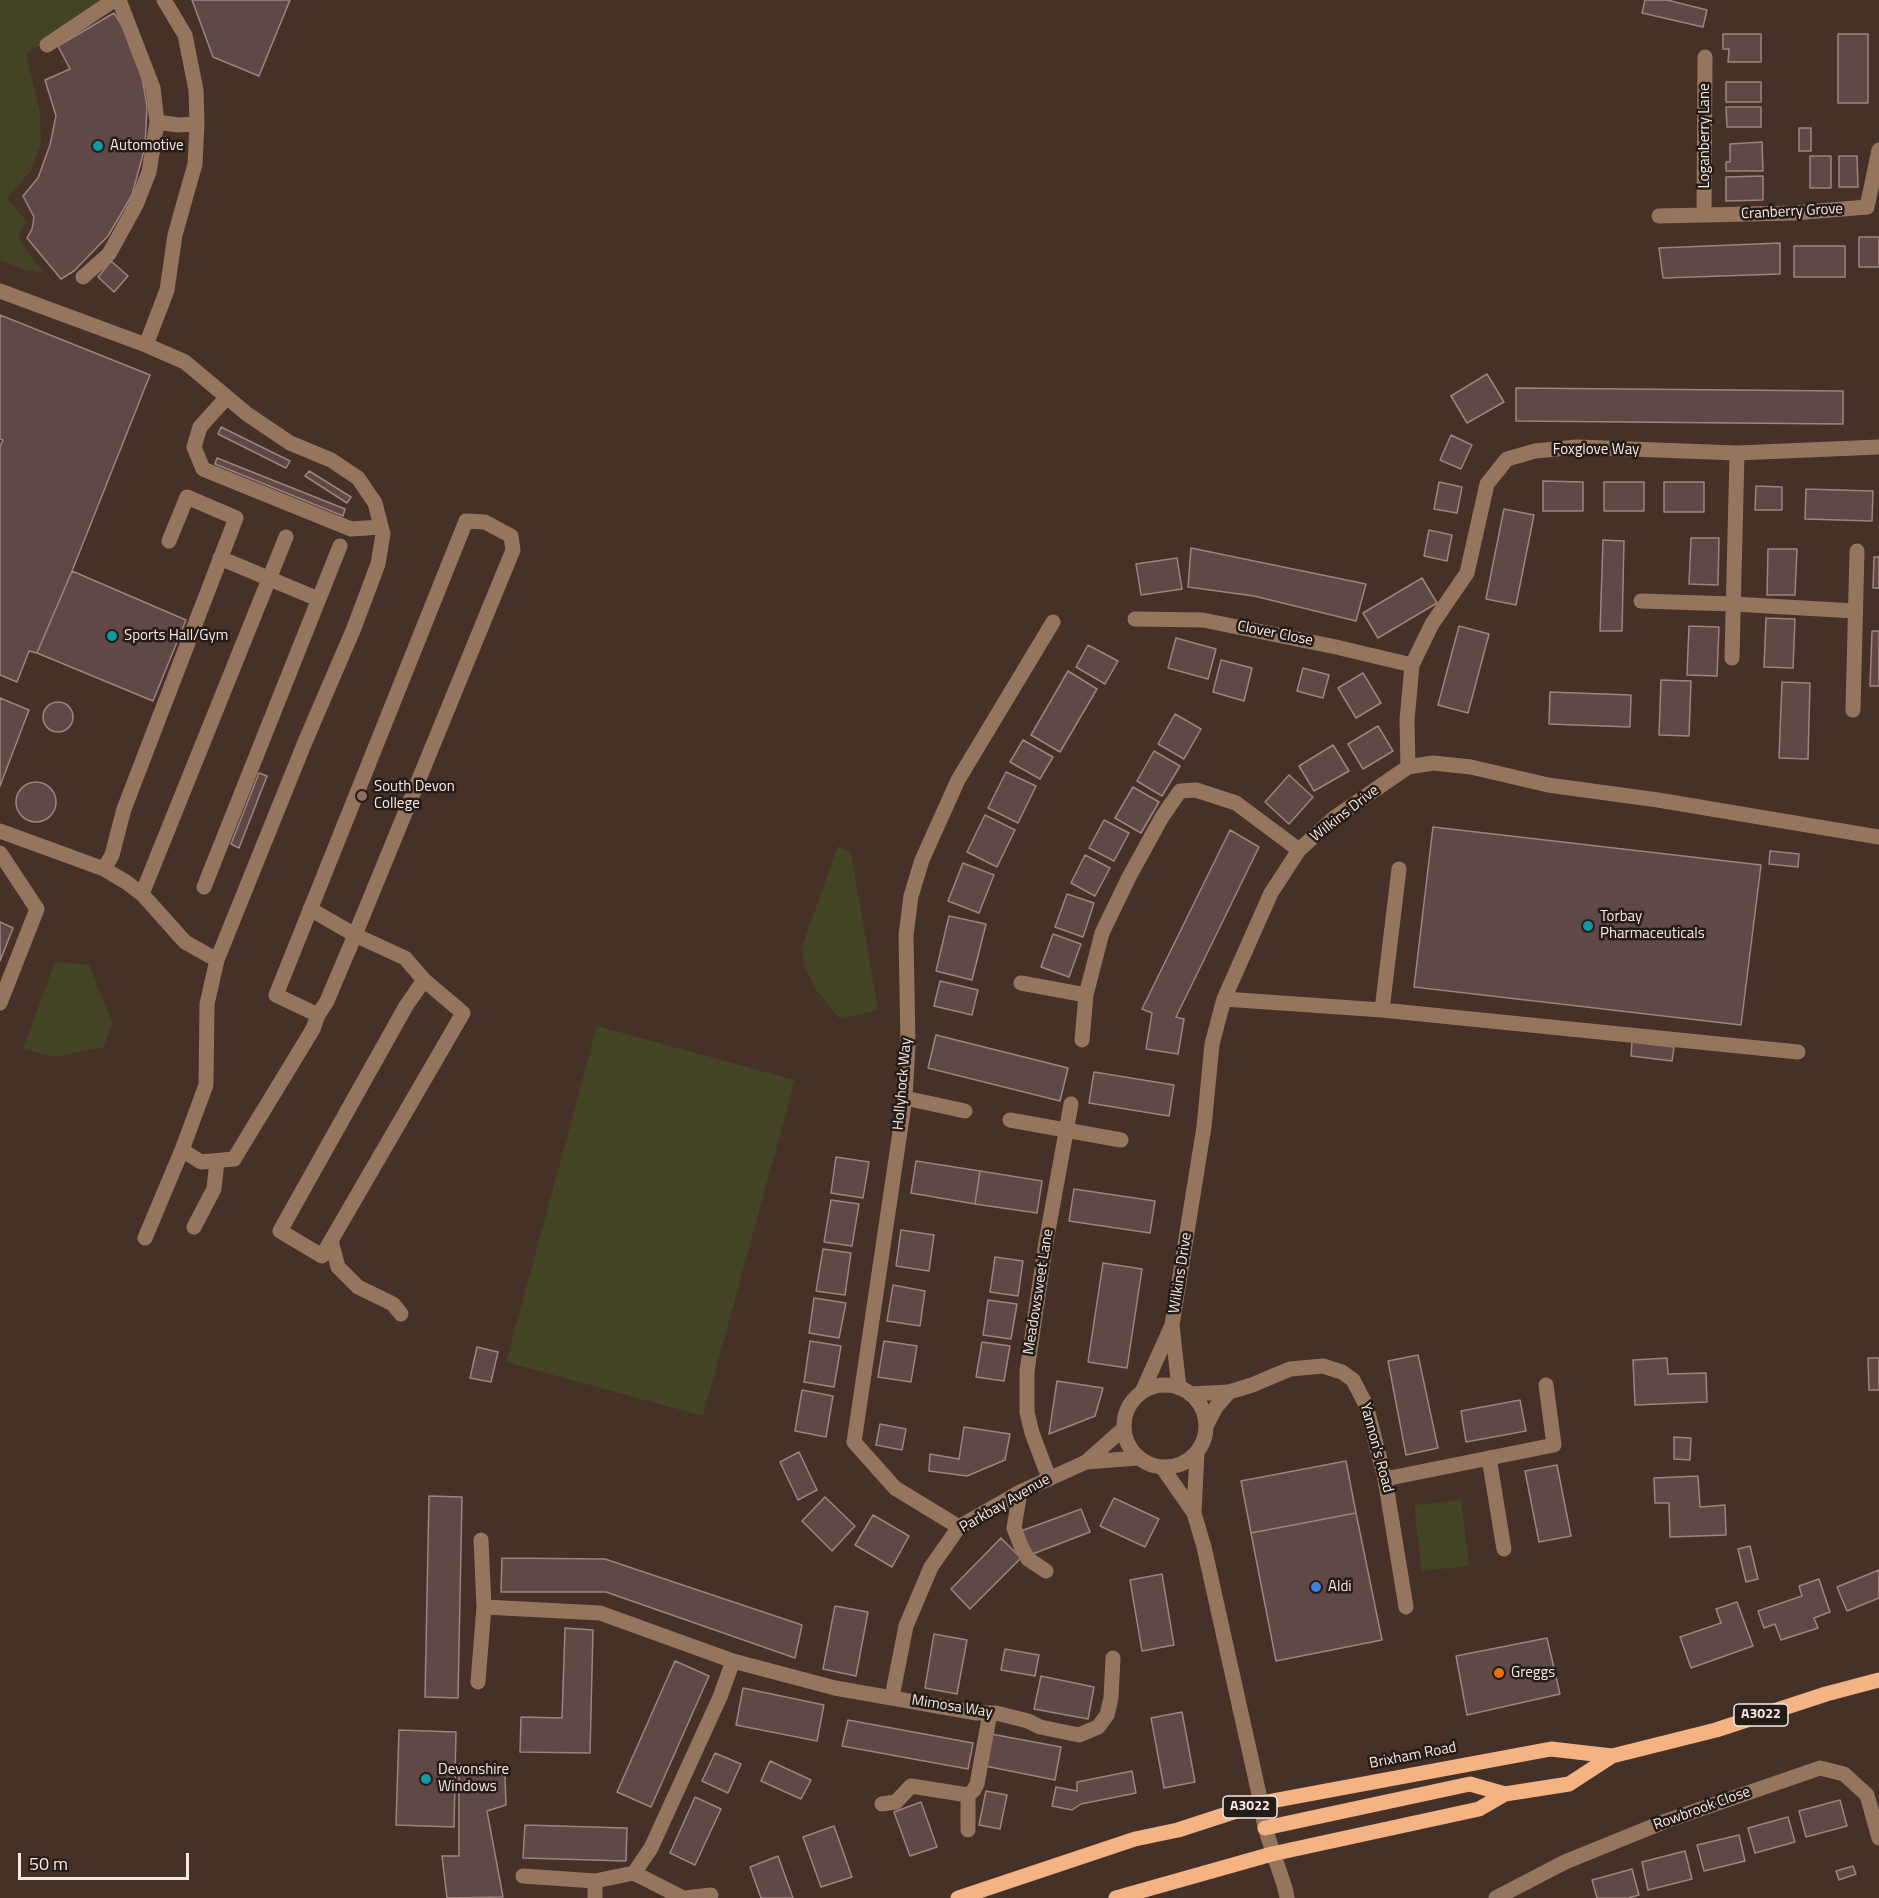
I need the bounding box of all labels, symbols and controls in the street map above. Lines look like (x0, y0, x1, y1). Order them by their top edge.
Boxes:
street label: Loganberry Lane (1696, 83, 1714, 189)
place label: Automotive (110, 137, 184, 155)
marker: Automotive (91, 139, 105, 153)
street label: Cranberry Grove (1741, 200, 1843, 224)
street label: Foxglove Way (1553, 441, 1639, 459)
street label: Clover Close (1236, 618, 1314, 650)
place label: Sports Hall/Gym (124, 627, 228, 645)
marker: Sports Hall/Gym (105, 629, 119, 643)
place label: South Devon College (374, 778, 455, 813)
street label: Wilkins Drive (1307, 782, 1383, 846)
marker: South Devon College (355, 789, 369, 803)
place label: Torbay Pharmaceuticals (1600, 908, 1705, 943)
marker: Torbay Pharmaceuticals (1581, 919, 1595, 933)
street label: Hollyhock Way (890, 1037, 916, 1131)
street label: Meadowsweet Lane (1020, 1228, 1058, 1356)
street label: Wilkins Drive (1166, 1231, 1196, 1315)
street label: Yannon's Road (1355, 1401, 1397, 1495)
street label: Parkbay Avenue (957, 1471, 1053, 1537)
place label: Aldi (1328, 1578, 1352, 1596)
marker: Aldi (1309, 1580, 1323, 1594)
place label: Greggs (1511, 1664, 1555, 1682)
marker: Greggs (1492, 1666, 1506, 1680)
street label: Mimosa Way (910, 1692, 994, 1722)
road number: A3022 (1734, 1704, 1788, 1726)
street label: Brixham Road (1368, 1739, 1458, 1773)
place label: Devonshire Windows (438, 1761, 509, 1796)
marker: Devonshire Windows (419, 1772, 433, 1786)
street label: Rowbrook Close (1651, 1783, 1753, 1835)
road number: A3022 (1223, 1796, 1277, 1818)
scale bar (21, 1841, 192, 1879)
text: 50 m (29, 1850, 68, 1877)

